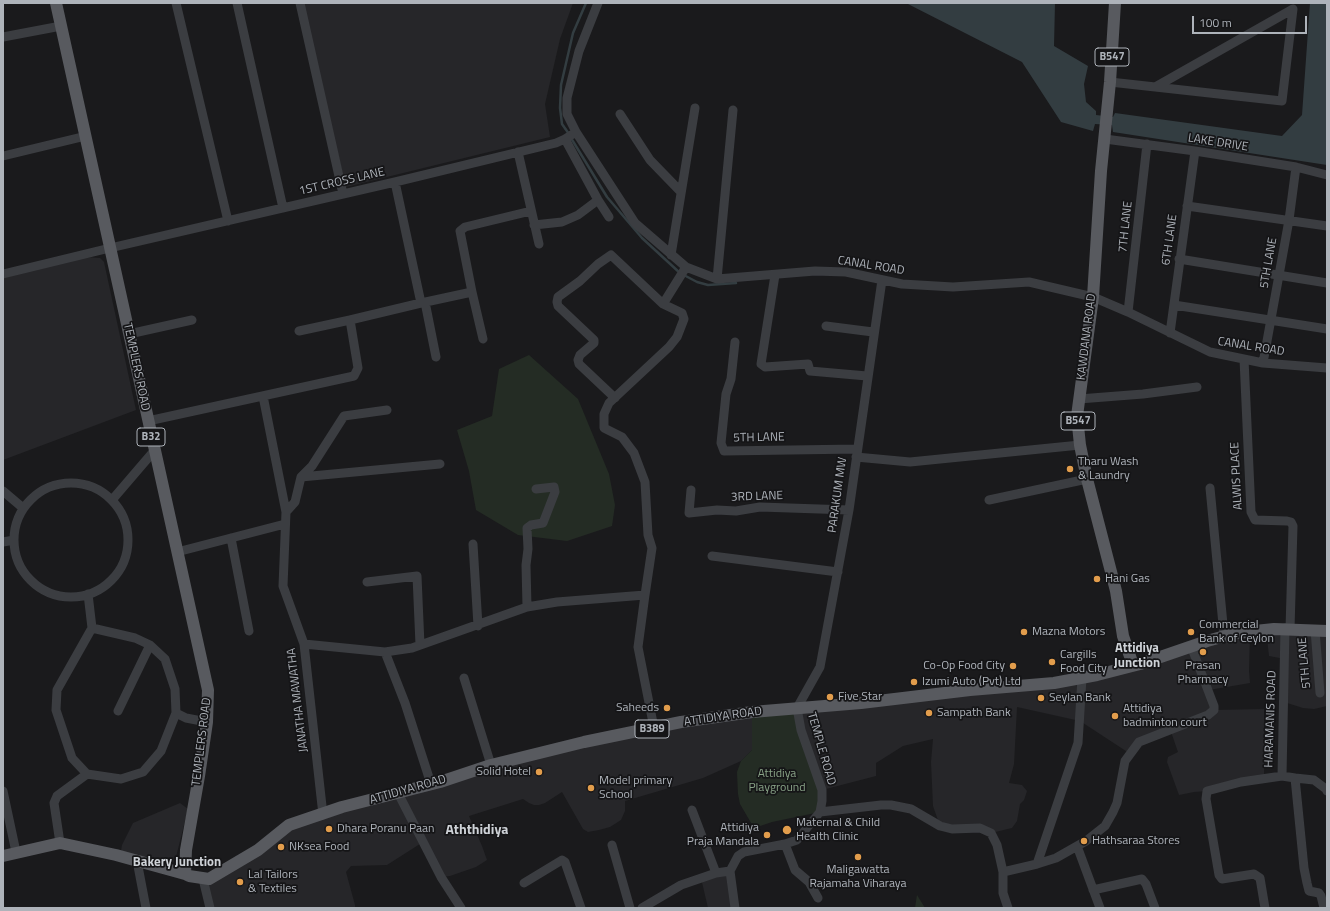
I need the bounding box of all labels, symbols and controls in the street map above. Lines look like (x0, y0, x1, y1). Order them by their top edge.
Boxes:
scale bar (1194, 8, 1309, 34)
text: 100 m (1199, 13, 1232, 32)
road number: B547 (1095, 48, 1129, 66)
street label: LAKE DRIVE (1187, 131, 1249, 155)
street label: 1ST CROSS LANE (298, 165, 386, 199)
street label: 7TH LANE (1116, 201, 1136, 253)
street label: 6TH LANE (1159, 214, 1181, 266)
street label: 5TH LANE (1257, 236, 1281, 290)
street label: CANAL ROAD (837, 254, 905, 278)
street label: KAWDANA ROAD (1075, 293, 1099, 381)
street label: TEMPLERS ROAD (120, 322, 152, 412)
street label: CANAL ROAD (1217, 335, 1285, 359)
road number: B547 (1061, 412, 1095, 430)
road number: B32 (137, 428, 165, 446)
street label: 5TH LANE (733, 430, 785, 446)
street label: ALWIS PLACE (1228, 442, 1246, 510)
place label: Tharu Wash & Laundry (1078, 455, 1138, 483)
street label: PARAKUM MW (826, 456, 850, 534)
marker: Tharu Wash & Laundry (1065, 464, 1075, 474)
street label: 3RD LANE (731, 489, 783, 505)
place label: Hani Gas (1105, 572, 1150, 586)
marker: Hani Gas (1092, 574, 1102, 584)
place label: Commercial Bank of Ceylon (1199, 618, 1274, 646)
place label: Mazna Motors (1032, 625, 1105, 639)
marker: Mazna Motors (1019, 627, 1029, 637)
marker: Commercial Bank of Ceylon (1186, 627, 1196, 637)
street label: 5TH LANE (1296, 637, 1314, 689)
district label: Attidiya Junction (1114, 641, 1160, 672)
street label: JANATHA MAWATHA (284, 647, 312, 753)
marker: Prasan Pharmacy (1198, 647, 1208, 657)
place label: Cargills Food City (1060, 648, 1107, 676)
marker: Cargills Food City (1047, 657, 1057, 667)
place label: Co-Op Food City (923, 659, 1005, 673)
place label: Prasan Pharmacy (1178, 659, 1228, 687)
marker: Co-Op Food City (1008, 661, 1018, 671)
street label: HARAMANIS ROAD (1262, 670, 1280, 768)
place label: Izumi Auto (Pvt) Ltd (922, 675, 1021, 689)
marker: Izumi Auto (Pvt) Ltd (909, 677, 919, 687)
place label: Five Star (838, 690, 882, 704)
place label: Seylan Bank (1049, 691, 1111, 705)
marker: Five Star (825, 692, 835, 702)
marker: Seylan Bank (1036, 693, 1046, 703)
street label: TEMPLERS ROAD (189, 697, 215, 787)
place label: Saheeds (616, 701, 659, 715)
place label: Attidiya badminton court (1123, 702, 1207, 730)
marker: Saheeds (662, 703, 672, 713)
street label: ATTIDIYA ROAD (683, 704, 763, 730)
place label: Sampath Bank (937, 706, 1011, 720)
marker: Sampath Bank (924, 708, 934, 718)
street label: TEMPLE ROAD (804, 711, 838, 787)
marker: Attidiya badminton court (1110, 711, 1120, 721)
road number: B389 (635, 720, 669, 738)
place label: Solid Hotel (476, 765, 531, 779)
marker: Solid Hotel (534, 767, 544, 777)
park label: Attidiya Playground (748, 767, 806, 795)
street label: ATTIDIYA ROAD (368, 772, 448, 808)
place label: Model primary School (599, 774, 672, 802)
marker: Model primary School (586, 783, 596, 793)
place label: Maternal & Child Health Clinic (796, 816, 880, 844)
place label: Attidiya Praja Mandala (687, 821, 759, 849)
place label: Dhara Poranu Paan (337, 822, 435, 836)
district label: Aththidiya (446, 823, 508, 839)
marker: Dhara Poranu Paan (324, 824, 334, 834)
marker: Maternal & Child Health Clinic (781, 824, 793, 836)
marker: Attidiya Praja Mandala (762, 830, 772, 840)
place label: Hathsaraa Stores (1092, 834, 1180, 848)
marker: Hathsaraa Stores (1079, 836, 1089, 846)
place label: NKsea Food (289, 840, 349, 854)
marker: NKsea Food (276, 842, 286, 852)
marker: Maligawatta Rajamaha Viharaya (853, 852, 863, 862)
district label: Bakery Junction (133, 855, 221, 871)
place label: Maligawatta Rajamaha Viharaya (809, 863, 907, 891)
place label: Lal Tailors & Textiles (248, 868, 298, 896)
marker: Lal Tailors & Textiles (235, 877, 245, 887)

